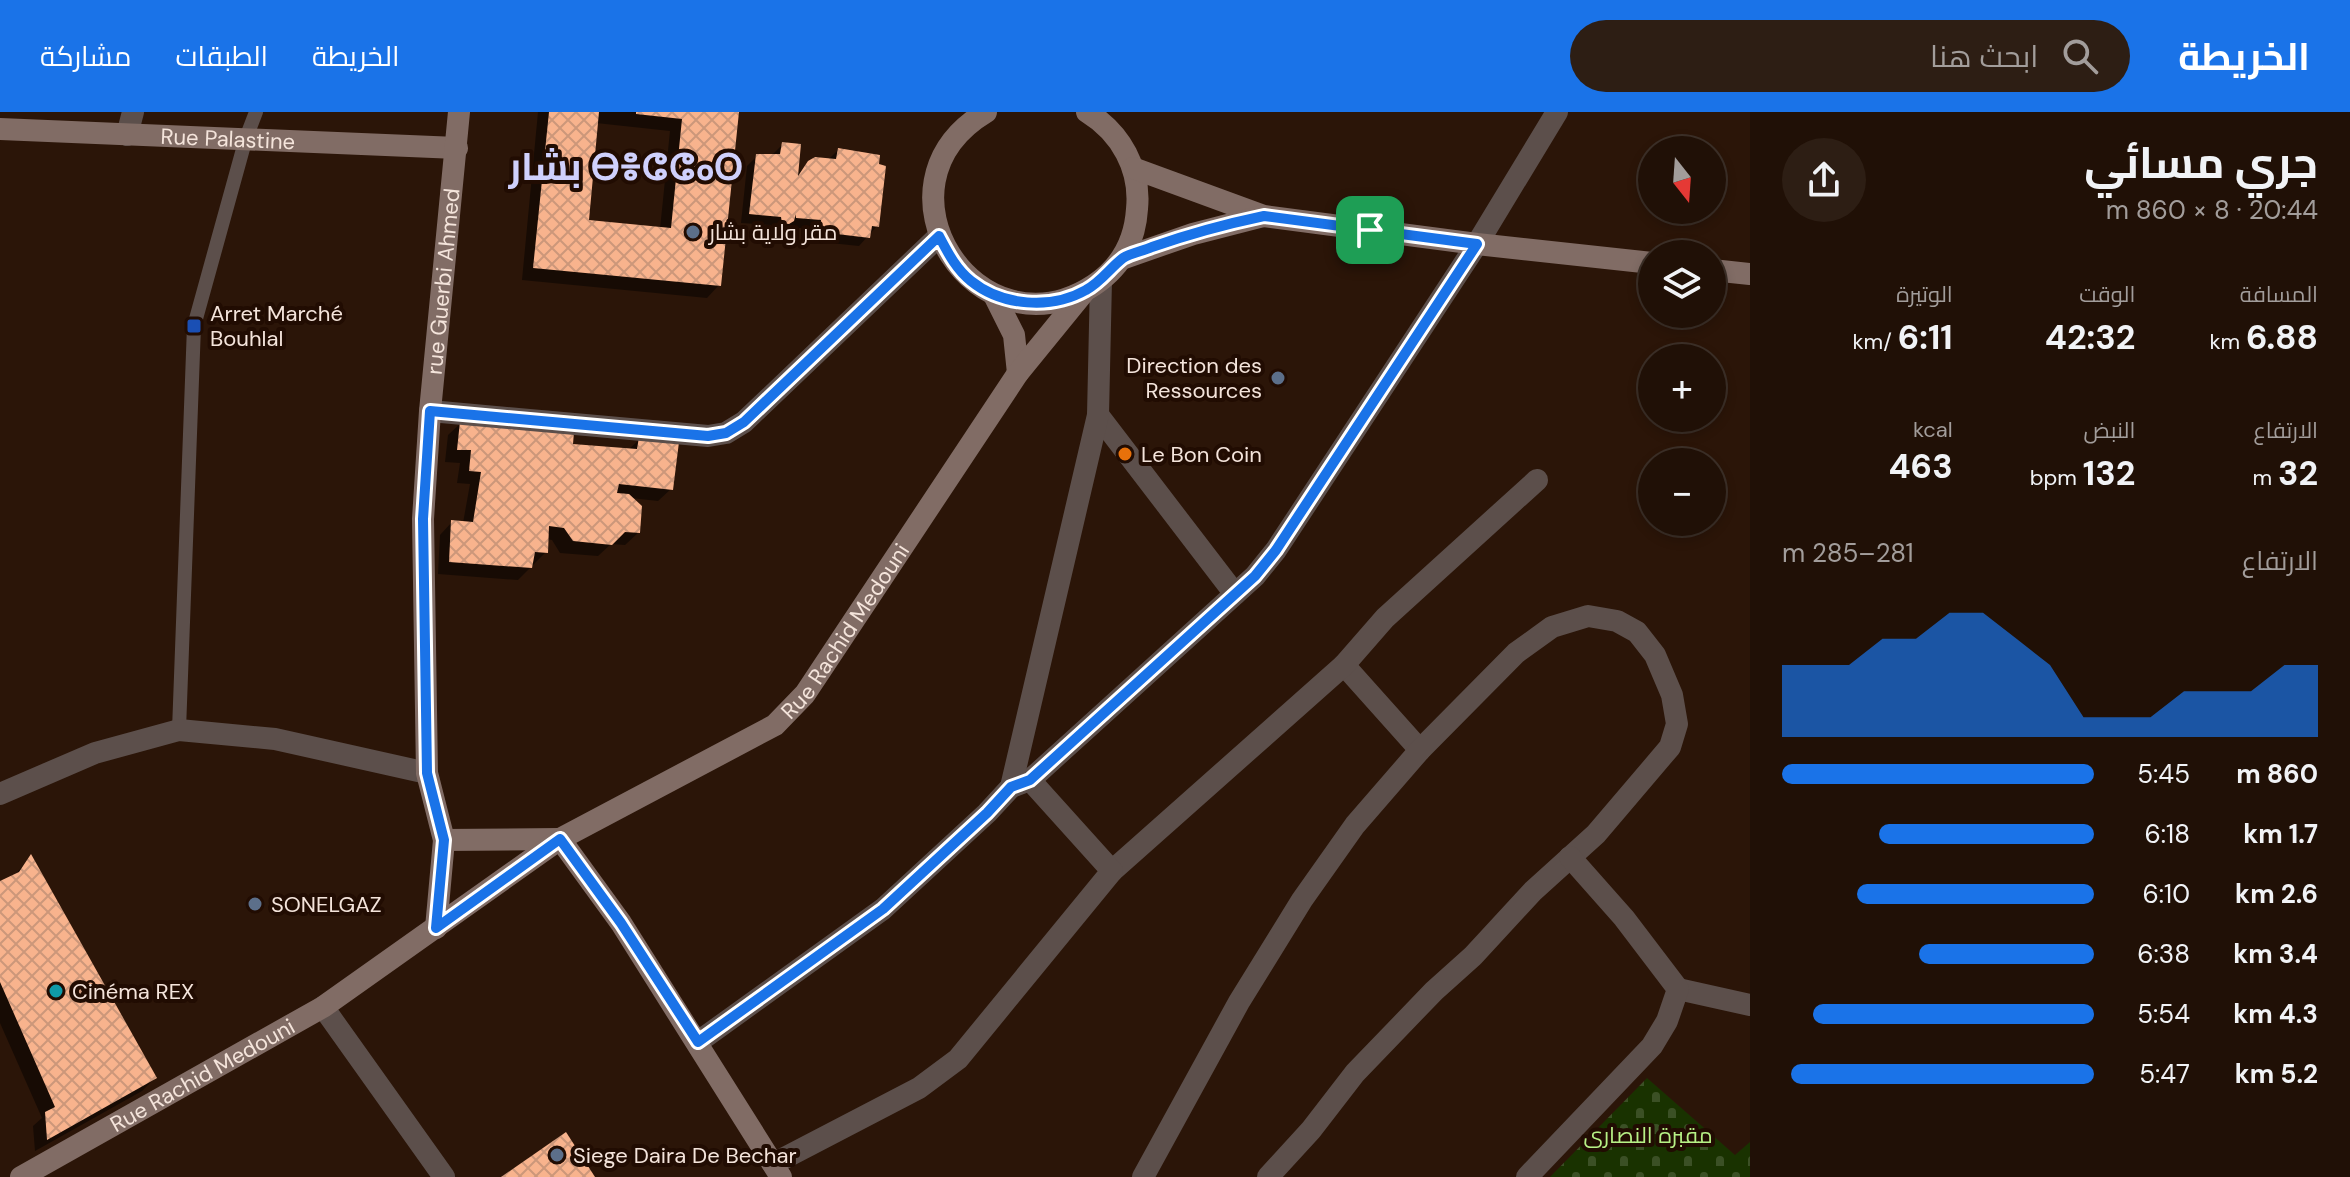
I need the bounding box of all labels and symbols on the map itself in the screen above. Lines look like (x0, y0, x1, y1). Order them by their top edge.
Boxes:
street label: Rue Palastine (160, 121, 296, 156)
north arrow (1638, 136, 1726, 224)
district label: بشار ⴱⴻⵛⵛⴰⵔ (508, 142, 743, 192)
street label: rue Guerbi Ahmed (419, 187, 466, 376)
pin (1336, 196, 1404, 264)
place label: مقر ولاية بشار (707, 218, 837, 247)
marker: مقر ولاية بشار (684, 223, 702, 241)
place label: Arret Marché Bouhlal (210, 299, 343, 353)
marker: Arret Marché Bouhlal (185, 317, 203, 335)
place label: Direction des Ressources (1126, 351, 1262, 405)
marker: Direction des Ressources (1269, 369, 1287, 387)
place label: Le Bon Coin (1141, 440, 1262, 469)
marker: Le Bon Coin (1116, 445, 1134, 463)
street label: Rue Rachid Medouni (774, 538, 916, 725)
place label: SONELGAZ (271, 890, 382, 919)
marker: SONELGAZ (246, 895, 264, 913)
place label: Cinéma REX (72, 977, 194, 1006)
marker: Cinéma REX (47, 982, 65, 1000)
street label: Rue Rachid Medouni (105, 1011, 300, 1138)
park label: مقبرة النصارى (1583, 1121, 1713, 1150)
place label: Siege Daira De Bechar (573, 1141, 797, 1170)
marker: Siege Daira De Bechar (548, 1146, 566, 1164)

